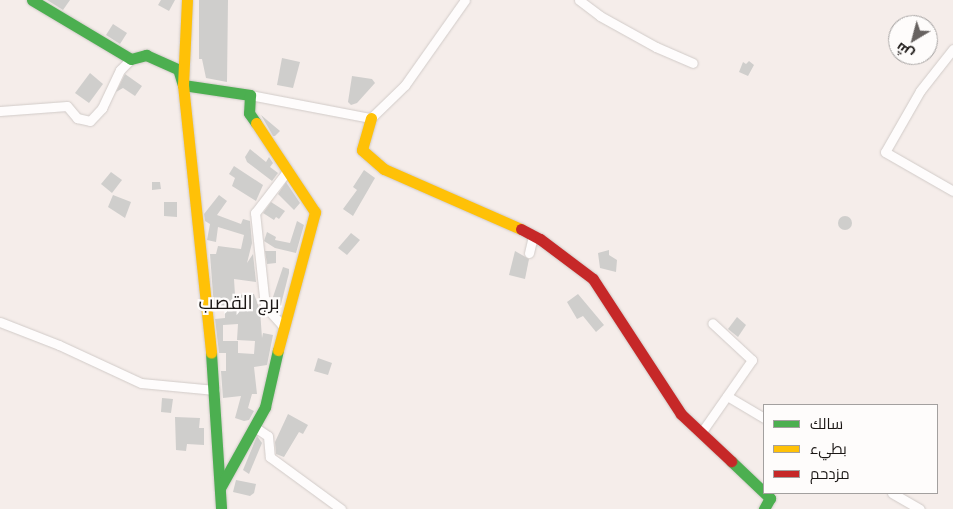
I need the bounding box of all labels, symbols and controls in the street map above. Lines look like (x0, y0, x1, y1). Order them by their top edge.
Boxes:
north arrow (888, 15, 938, 65)
text: ش (892, 39, 917, 64)
district label: برج القصب (198, 292, 280, 314)
legend (763, 404, 938, 494)
text: سالك (810, 414, 843, 434)
text: بطيء (810, 439, 847, 459)
text: مزدحم (810, 464, 850, 484)

